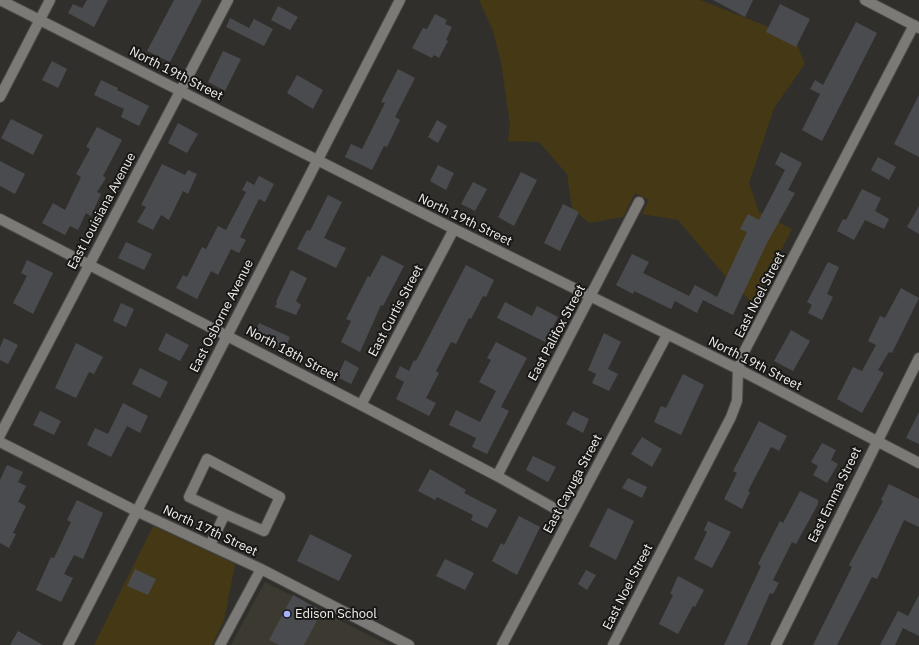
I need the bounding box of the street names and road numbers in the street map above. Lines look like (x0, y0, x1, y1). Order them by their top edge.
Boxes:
street label: North 19th Street (127, 44, 225, 104)
street label: East Louisiana Avenue (65, 150, 139, 272)
street label: North 19th Street (415, 191, 515, 249)
street label: East Noel Street (732, 249, 788, 341)
street label: East Osborne Avenue (187, 257, 257, 375)
street label: East Curtis Street (365, 263, 427, 359)
street label: East Palifox Street (525, 282, 589, 384)
street label: North 18th Street (243, 323, 341, 385)
street label: North 19th Street (706, 334, 804, 394)
street label: East Cayuga Street (540, 432, 606, 536)
street label: East Emma Street (805, 445, 865, 545)
street label: North 17th Street (160, 502, 260, 560)
street label: East Noel Street (600, 541, 656, 633)

